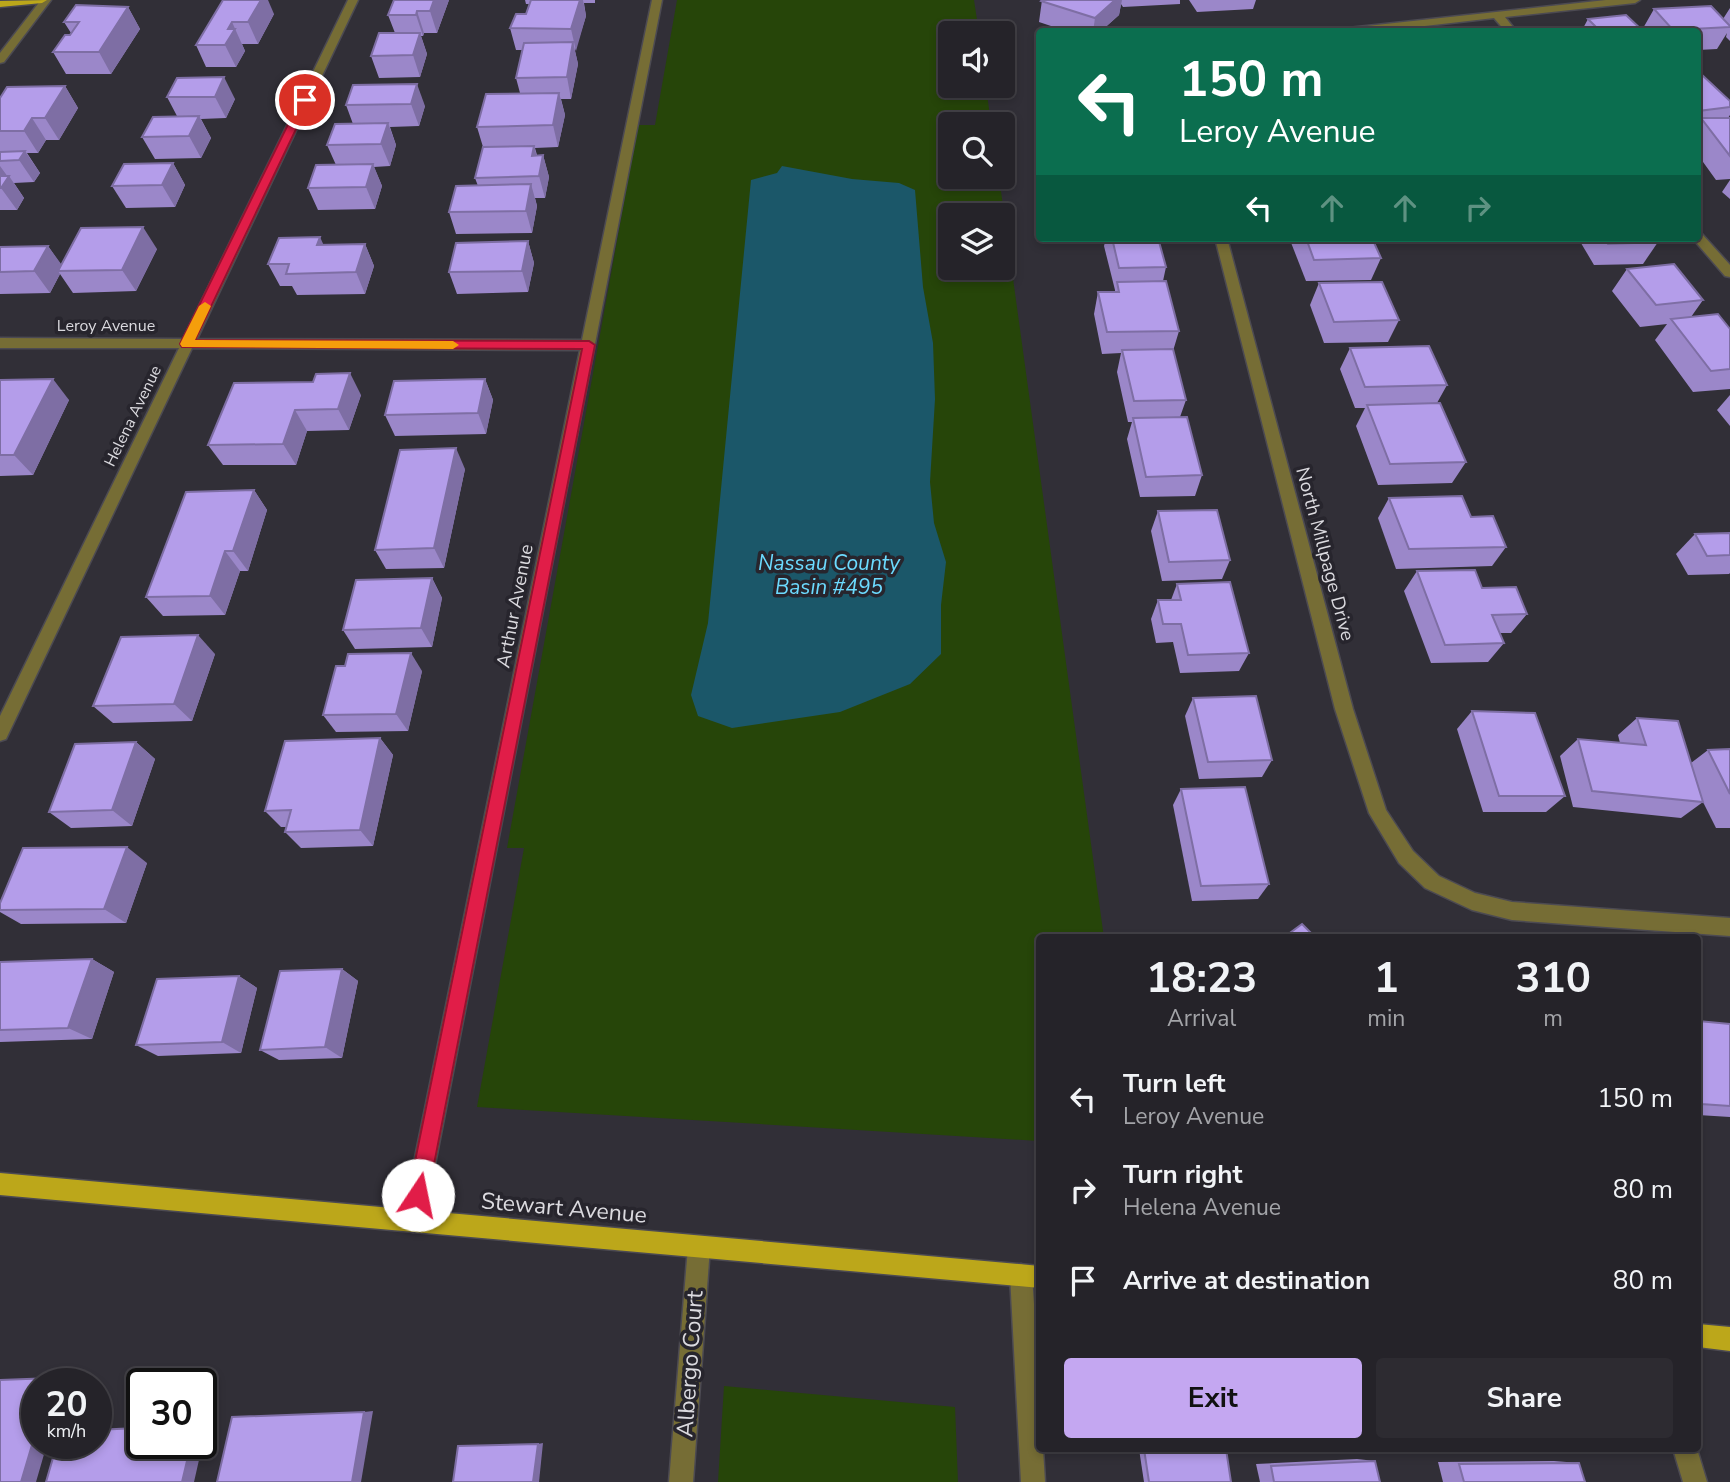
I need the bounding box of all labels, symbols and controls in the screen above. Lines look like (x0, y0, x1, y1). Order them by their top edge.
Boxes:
map controls (938, 21, 1015, 280)
button: sound (938, 21, 1015, 98)
text: 150 m (1179, 46, 1323, 113)
icon: left (1064, 56, 1155, 147)
pin (275, 70, 335, 130)
icon: arrive (286, 81, 324, 119)
text: Leroy Avenue (1179, 110, 1376, 153)
button: search (938, 112, 1015, 189)
icon: left (1240, 189, 1278, 227)
icon: ahead (1313, 189, 1351, 227)
icon: ahead (1386, 189, 1424, 227)
icon: right (1459, 189, 1497, 227)
button: layers (938, 203, 1015, 280)
street label: Leroy Avenue (57, 315, 155, 337)
street label: Helena Avenue (99, 362, 167, 470)
street label: North Millpage Drive (1289, 464, 1361, 644)
street label: Arthur Avenue (490, 542, 540, 670)
water label: Nassau County Basin #495 (758, 549, 901, 601)
text: 18:23 (1146, 950, 1257, 1007)
text: 1 (1374, 950, 1399, 1007)
text: 310 (1515, 950, 1591, 1007)
text: Arrival (1167, 1003, 1236, 1034)
text: min (1367, 1003, 1405, 1034)
text: m (1543, 1003, 1563, 1034)
text: Turn left (1123, 1066, 1226, 1101)
icon: left (1064, 1080, 1102, 1118)
text: 150 m (1597, 1081, 1673, 1116)
text: Leroy Avenue (1123, 1101, 1264, 1132)
text: Turn right (1123, 1157, 1242, 1192)
position arrow (381, 1158, 455, 1232)
icon: right (1064, 1171, 1102, 1209)
text: 80 m (1613, 1172, 1673, 1207)
street label: Stewart Avenue (480, 1185, 648, 1231)
text: Helena Avenue (1123, 1192, 1281, 1223)
icon: arrive (1064, 1262, 1102, 1300)
text: Arrive at destination (1123, 1263, 1370, 1298)
text: 80 m (1613, 1263, 1673, 1298)
street label: Albergo Court (669, 1289, 711, 1438)
button: Exit (1064, 1358, 1362, 1438)
button: Share (1376, 1358, 1673, 1438)
speed limit sign: 30 (126, 1368, 217, 1459)
text: 20 (45, 1381, 88, 1428)
text: km/h (47, 1419, 86, 1443)

